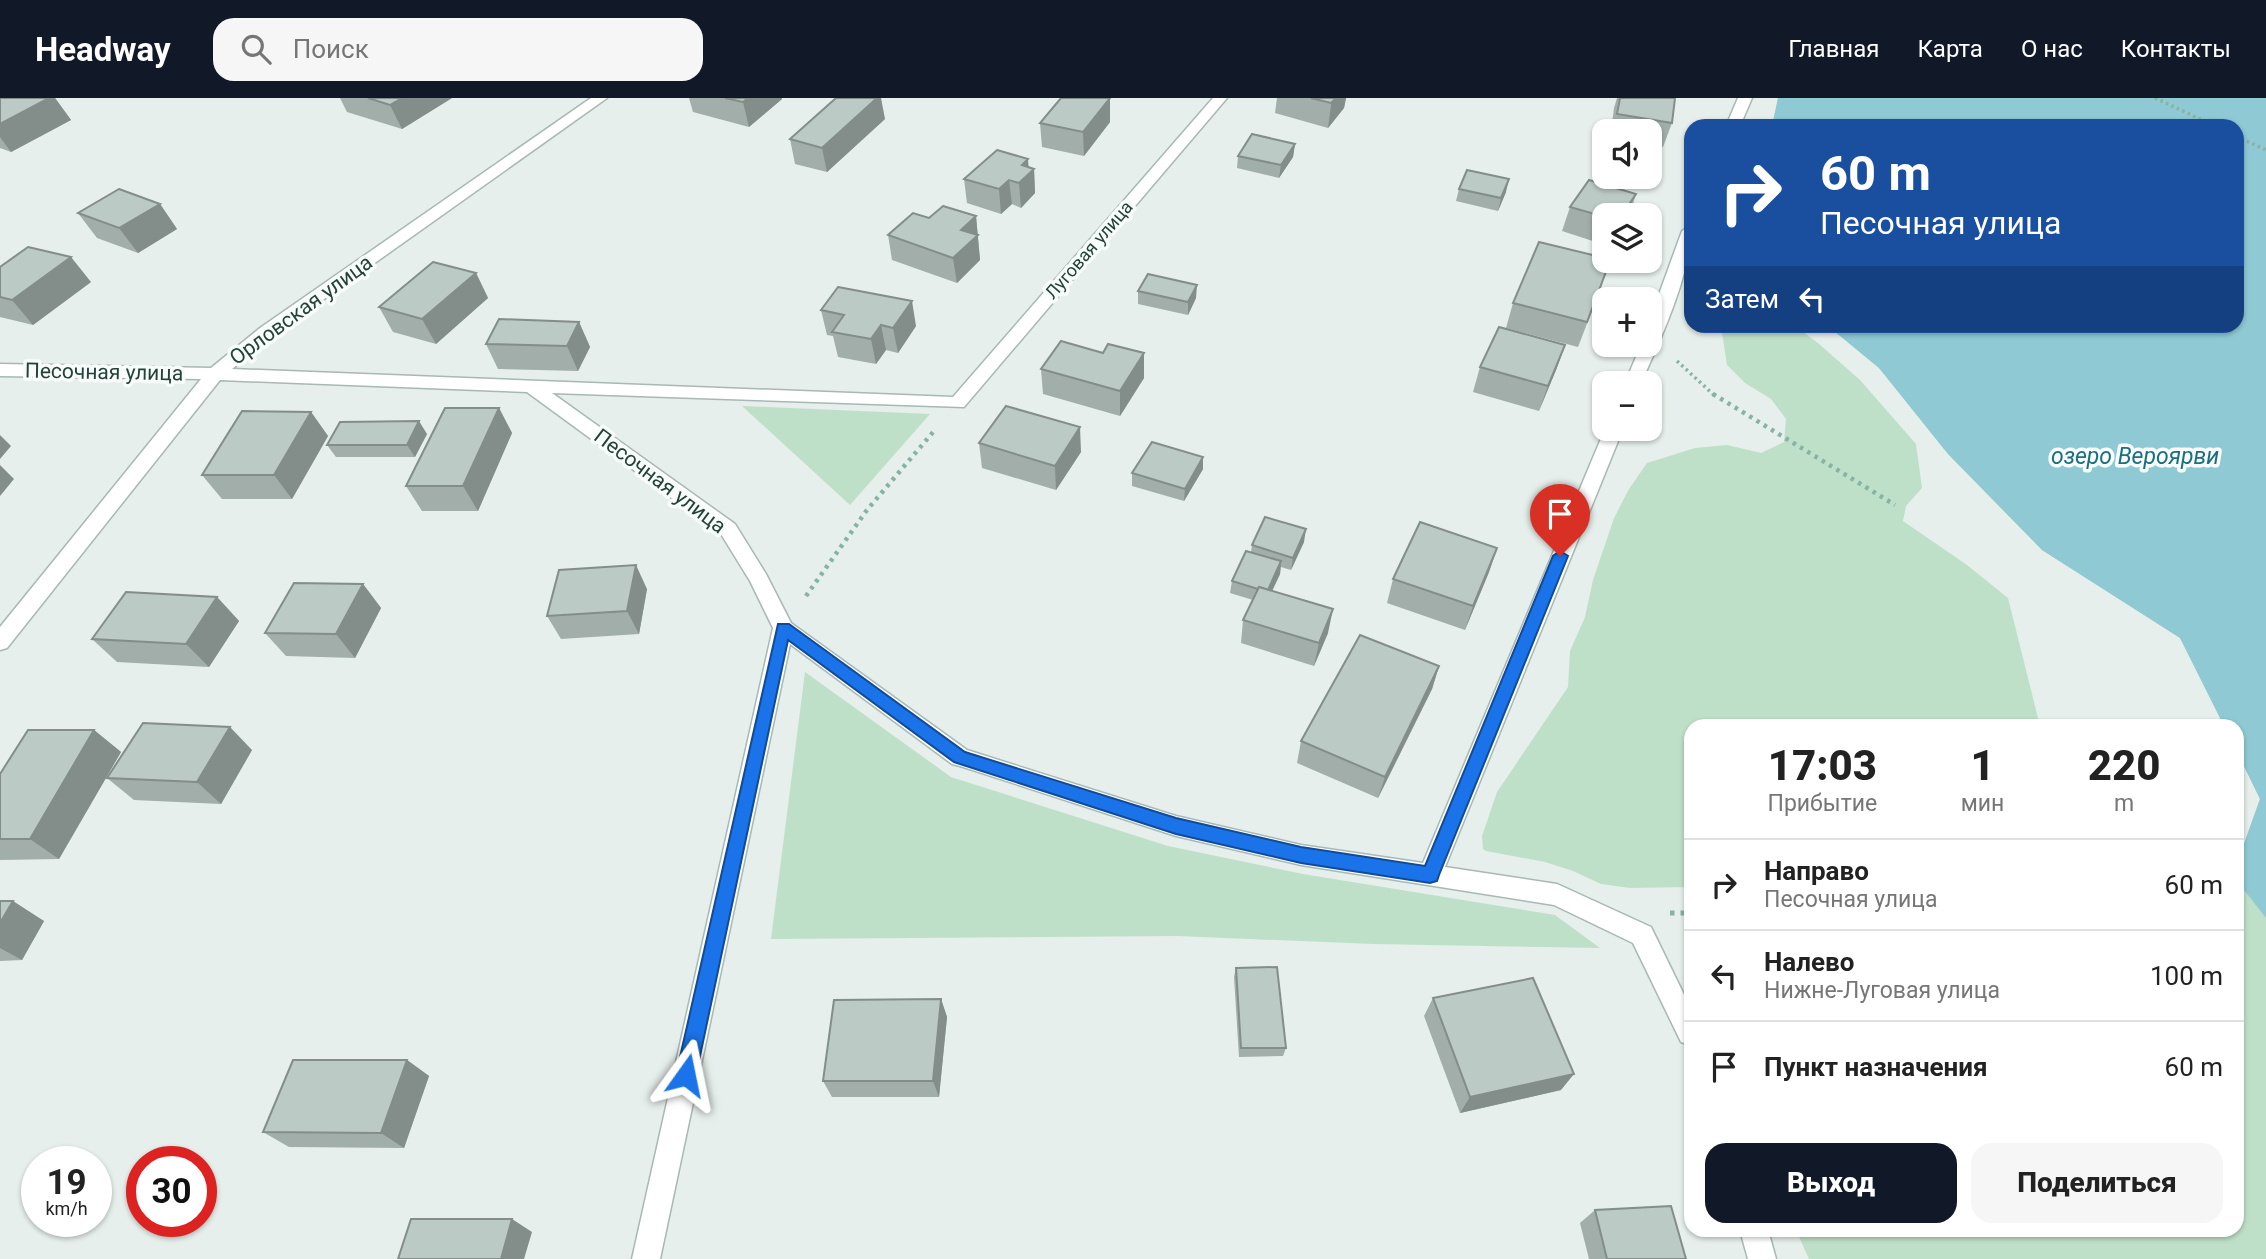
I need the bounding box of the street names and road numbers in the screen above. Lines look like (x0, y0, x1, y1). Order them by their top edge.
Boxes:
street label: Луговая улица (1040, 196, 1137, 303)
street label: Орловская улица (225, 250, 377, 370)
street label: Песочная улица (25, 359, 183, 385)
street label: Песочная улица (590, 424, 730, 538)

